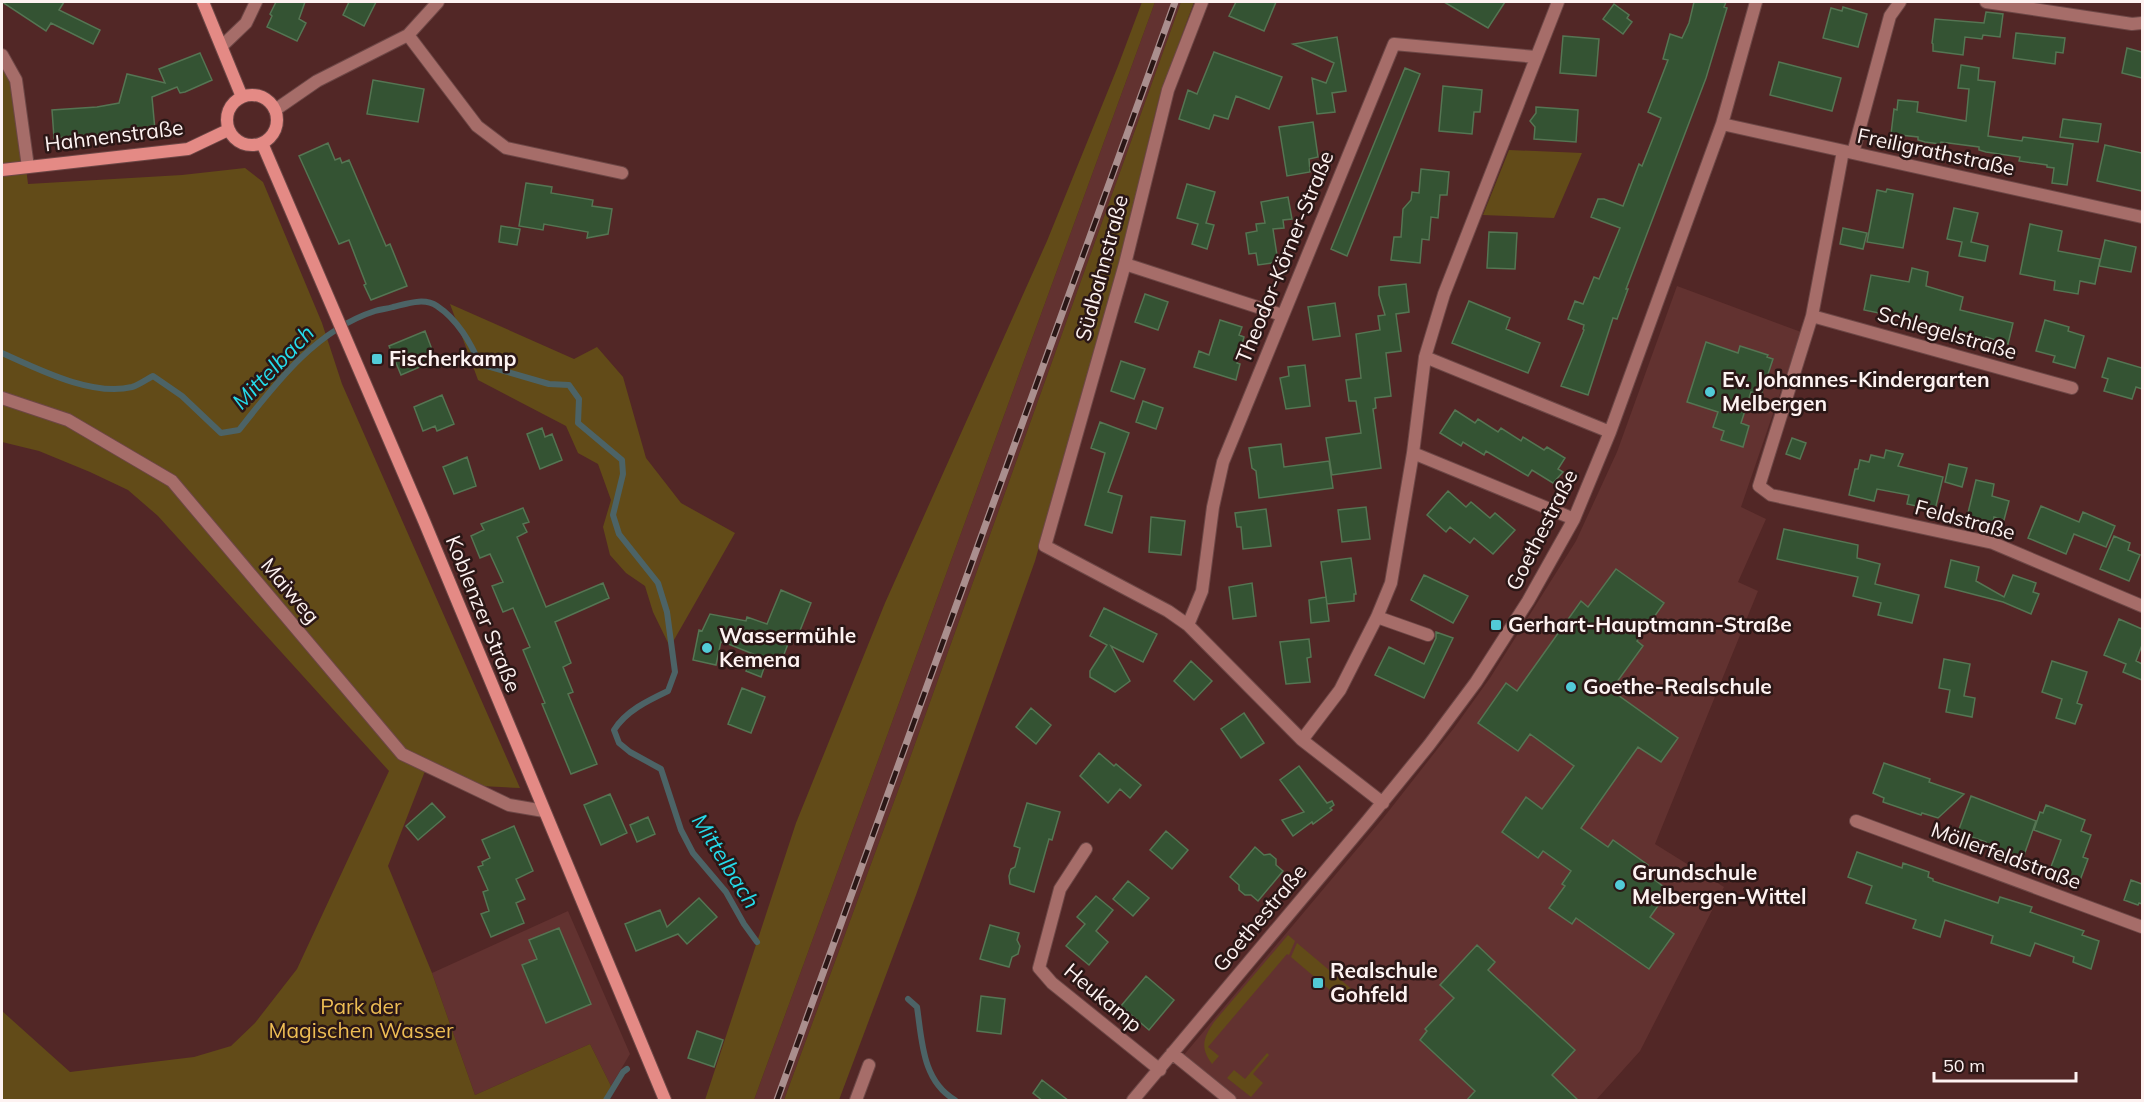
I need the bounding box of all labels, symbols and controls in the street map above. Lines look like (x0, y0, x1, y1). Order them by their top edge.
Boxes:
street label: Hahnenstraße (43, 114, 185, 156)
street label: Freiligrathstraße (1855, 122, 2017, 180)
street label: Theodor-Körner-Straße (1230, 147, 1339, 367)
street label: Südbahnstraße (1069, 192, 1133, 344)
street label: Schlegelstraße (1875, 300, 2020, 364)
water label: Mittelbach (226, 319, 320, 415)
place label: Fischerkamp (389, 345, 516, 371)
marker: Fischerkamp (370, 352, 384, 366)
place label: Ev. Johannes-Kindergarten Melbergen (1722, 366, 1990, 416)
marker: Ev. Johannes-Kindergarten Melbergen (1703, 385, 1717, 399)
street label: Goethestraße (1499, 465, 1583, 594)
street label: Feldstraße (1912, 493, 2018, 545)
street label: Koblenzer Straße (441, 531, 527, 696)
street label: Maiweg (256, 552, 326, 629)
place label: Gerhart-Hauptmann-Straße (1508, 611, 1792, 637)
marker: Gerhart-Hauptmann-Straße (1489, 618, 1503, 632)
place label: Wassermühle Kemena (719, 622, 856, 672)
marker: Wassermühle Kemena (700, 641, 714, 655)
place label: Goethe-Realschule (1583, 673, 1772, 699)
marker: Goethe-Realschule (1564, 680, 1578, 694)
water label: Mittelbach (686, 808, 766, 914)
street label: Möllerfeldstraße (1928, 816, 2085, 894)
street label: Goethestraße (1207, 858, 1312, 976)
place label: Grundschule Melbergen-Wittel (1632, 859, 1807, 909)
marker: Grundschule Melbergen-Wittel (1613, 878, 1627, 892)
street label: Heukamp (1059, 957, 1148, 1037)
place label: Realschule Gohfeld (1330, 957, 1438, 1007)
marker: Realschule Gohfeld (1311, 976, 1325, 990)
park label: Park der Magischen Wasser (268, 993, 454, 1043)
scale bar (1934, 1045, 2076, 1083)
text: 50 m (1943, 1054, 1985, 1077)

